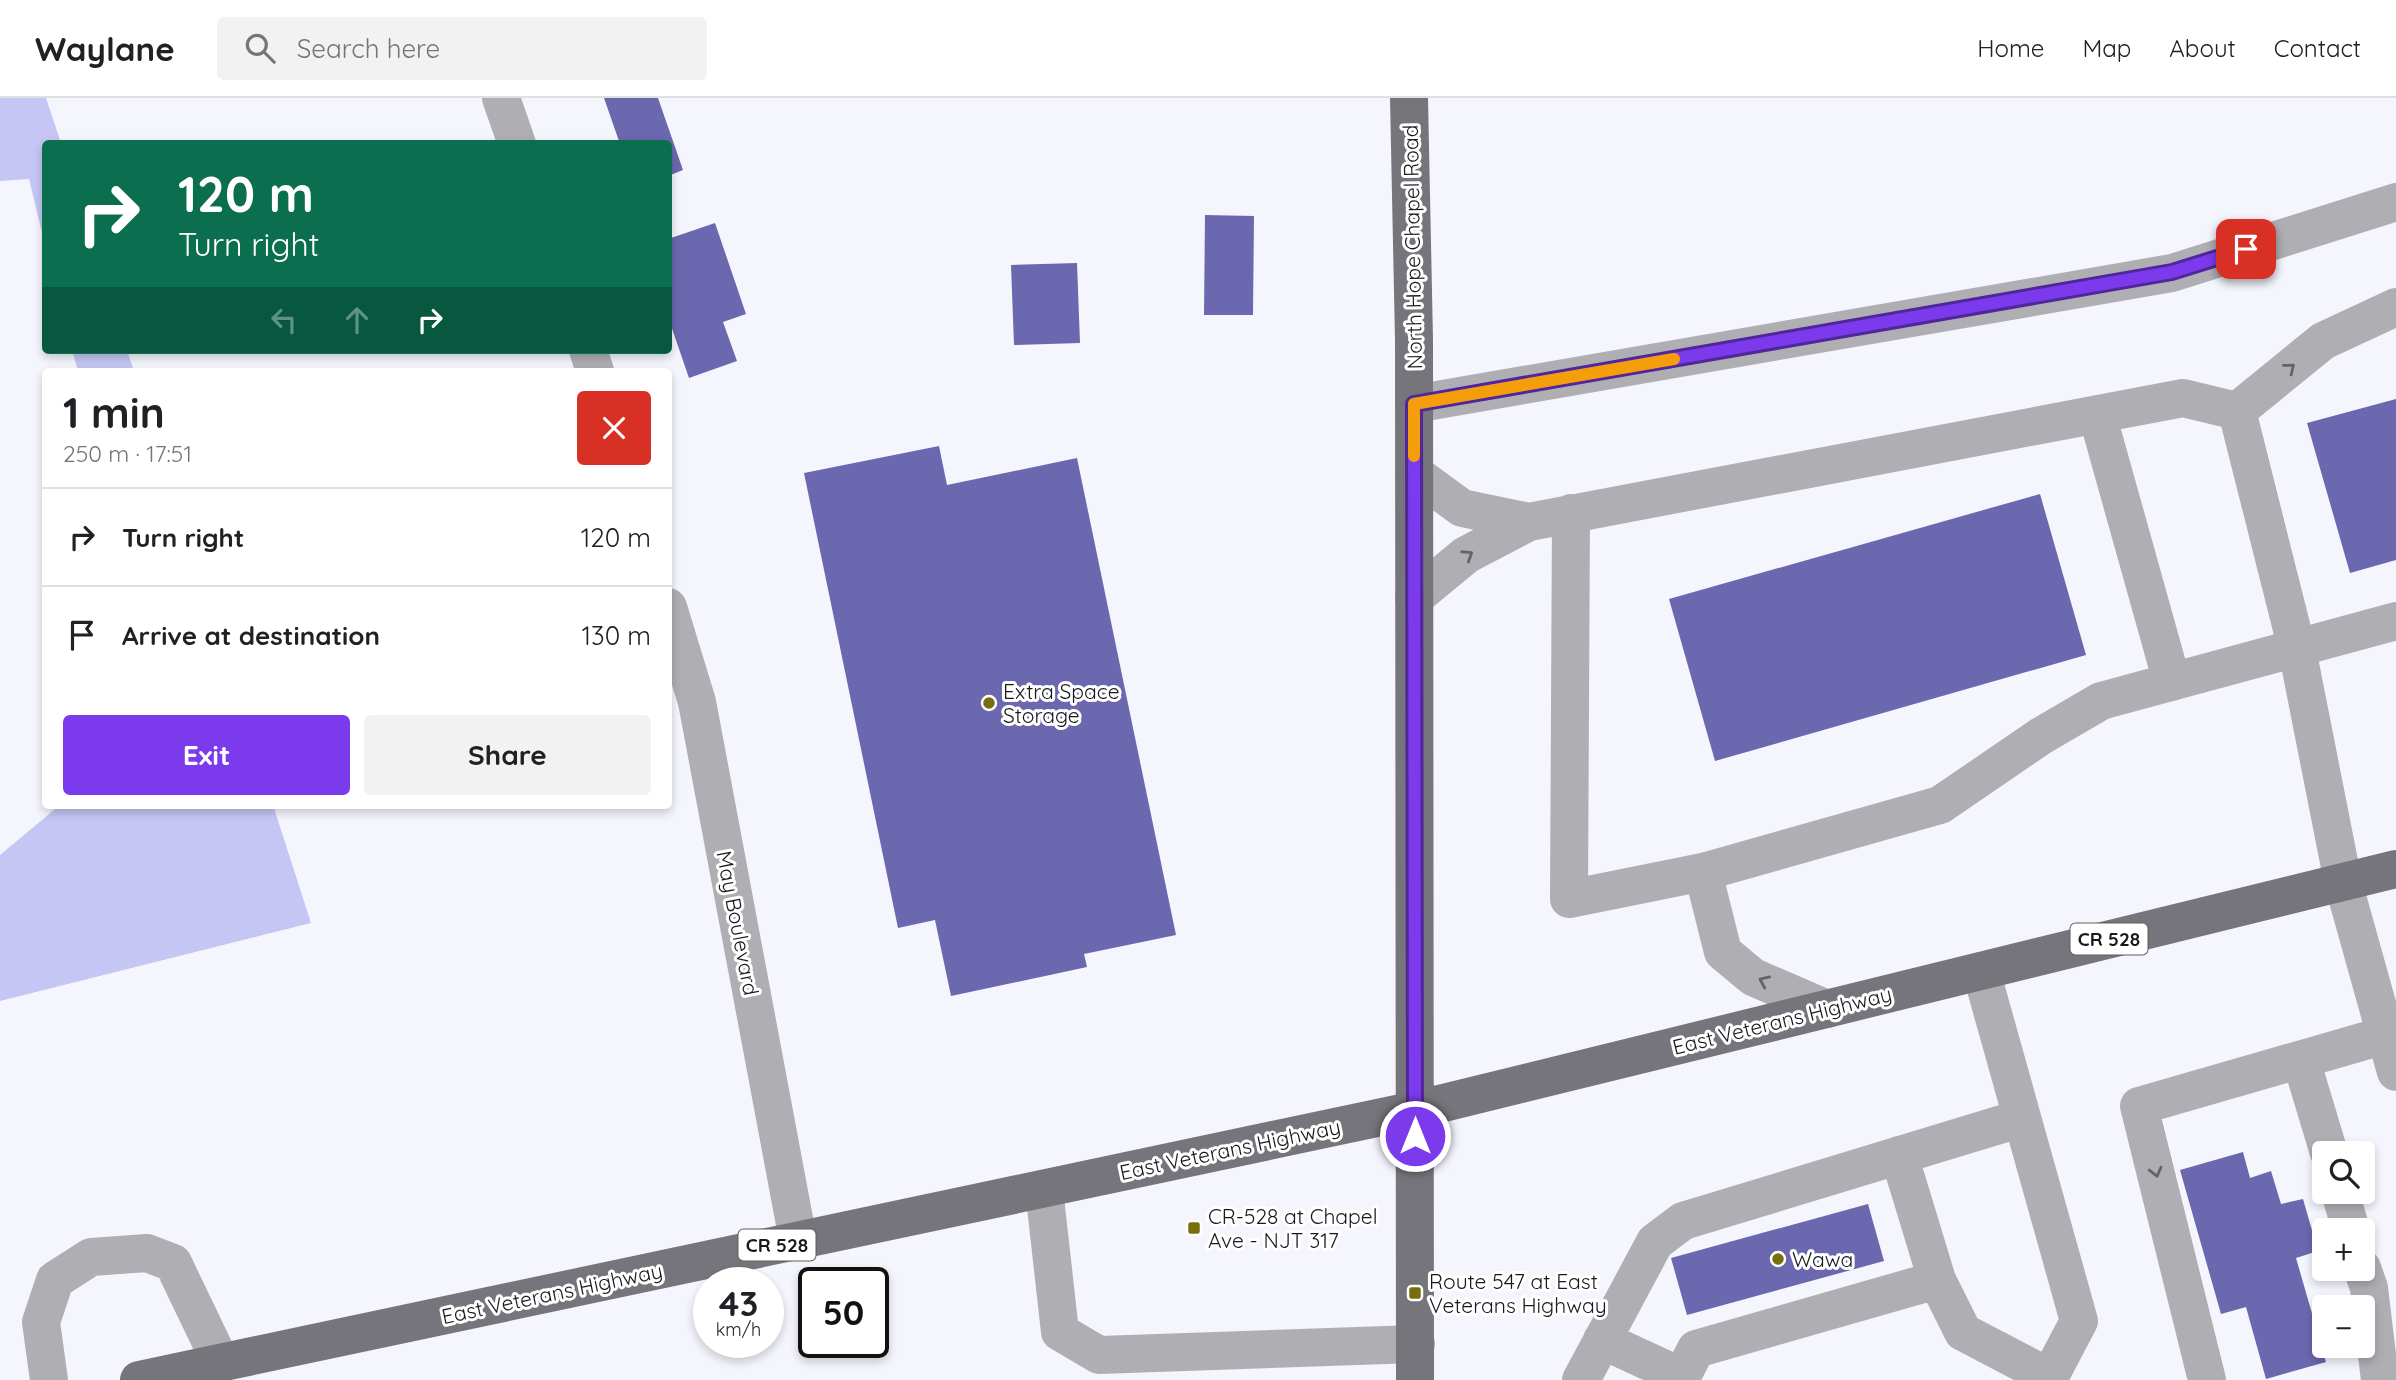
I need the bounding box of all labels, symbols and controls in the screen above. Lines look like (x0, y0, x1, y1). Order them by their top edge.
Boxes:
search box (217, 17, 707, 80)
text: Waylane (35, 28, 175, 69)
icon: search (241, 29, 279, 67)
text: Search here (297, 32, 440, 65)
text: Home (1977, 33, 2044, 63)
text: Map (2082, 33, 2131, 63)
text: About (2169, 33, 2236, 63)
text: Contact (2274, 33, 2361, 63)
street label: North Hope Chapel Road (1397, 124, 1427, 370)
text: 120 m (178, 163, 314, 224)
icon: right (63, 168, 154, 259)
pin (2216, 219, 2276, 279)
text: Turn right (178, 224, 319, 264)
icon: arrive (2227, 230, 2265, 268)
icon: left (265, 301, 303, 339)
icon: ahead (338, 301, 376, 339)
icon: right (411, 301, 449, 339)
one-way arrow (2282, 364, 2295, 376)
text: 1 min (63, 386, 165, 439)
button: close (577, 391, 651, 465)
text: 250 m · 17:51 (63, 439, 192, 468)
icon: right (63, 518, 101, 556)
text: Turn right (122, 521, 244, 554)
text: 120 m (581, 521, 651, 554)
one-way arrow (1460, 551, 1473, 564)
icon: arrive (63, 616, 101, 654)
text: Arrive at destination (122, 619, 380, 652)
text: 130 m (581, 619, 651, 652)
place label: Extra Space Storage (1003, 678, 1120, 728)
marker: Extra Space Storage (981, 695, 997, 711)
button: Exit (63, 715, 350, 795)
button: Share (364, 715, 651, 795)
street label: May Boulevard (711, 849, 765, 997)
road number: CR 528 (2070, 924, 2148, 954)
one-way arrow (1759, 976, 1771, 990)
street label: East Veterans Highway (1670, 980, 1894, 1060)
position arrow (1378, 1099, 1452, 1173)
street label: East Veterans Highway (1117, 1113, 1343, 1185)
map controls (2312, 1141, 2375, 1358)
button: search (2312, 1141, 2375, 1204)
one-way arrow (2148, 1166, 2162, 1178)
place label: CR-528 at Chapel Ave - NJT 317 (1208, 1203, 1378, 1253)
button: + (2312, 1218, 2375, 1281)
marker: CR-528 at Chapel Ave - NJT 317 (1186, 1220, 1202, 1236)
road number: CR 528 (738, 1230, 816, 1260)
place label: Wawa (1792, 1246, 1853, 1272)
marker: Wawa (1770, 1251, 1786, 1267)
street label: East Veterans Highway (439, 1257, 665, 1329)
speed limit sign: 50 (798, 1267, 889, 1358)
place label: Route 547 at East Veterans Highway (1429, 1268, 1607, 1318)
text: 43 (719, 1281, 758, 1325)
marker: Route 547 at East Veterans Highway (1407, 1285, 1423, 1301)
button: − (2312, 1295, 2375, 1358)
text: km/h (716, 1318, 761, 1341)

